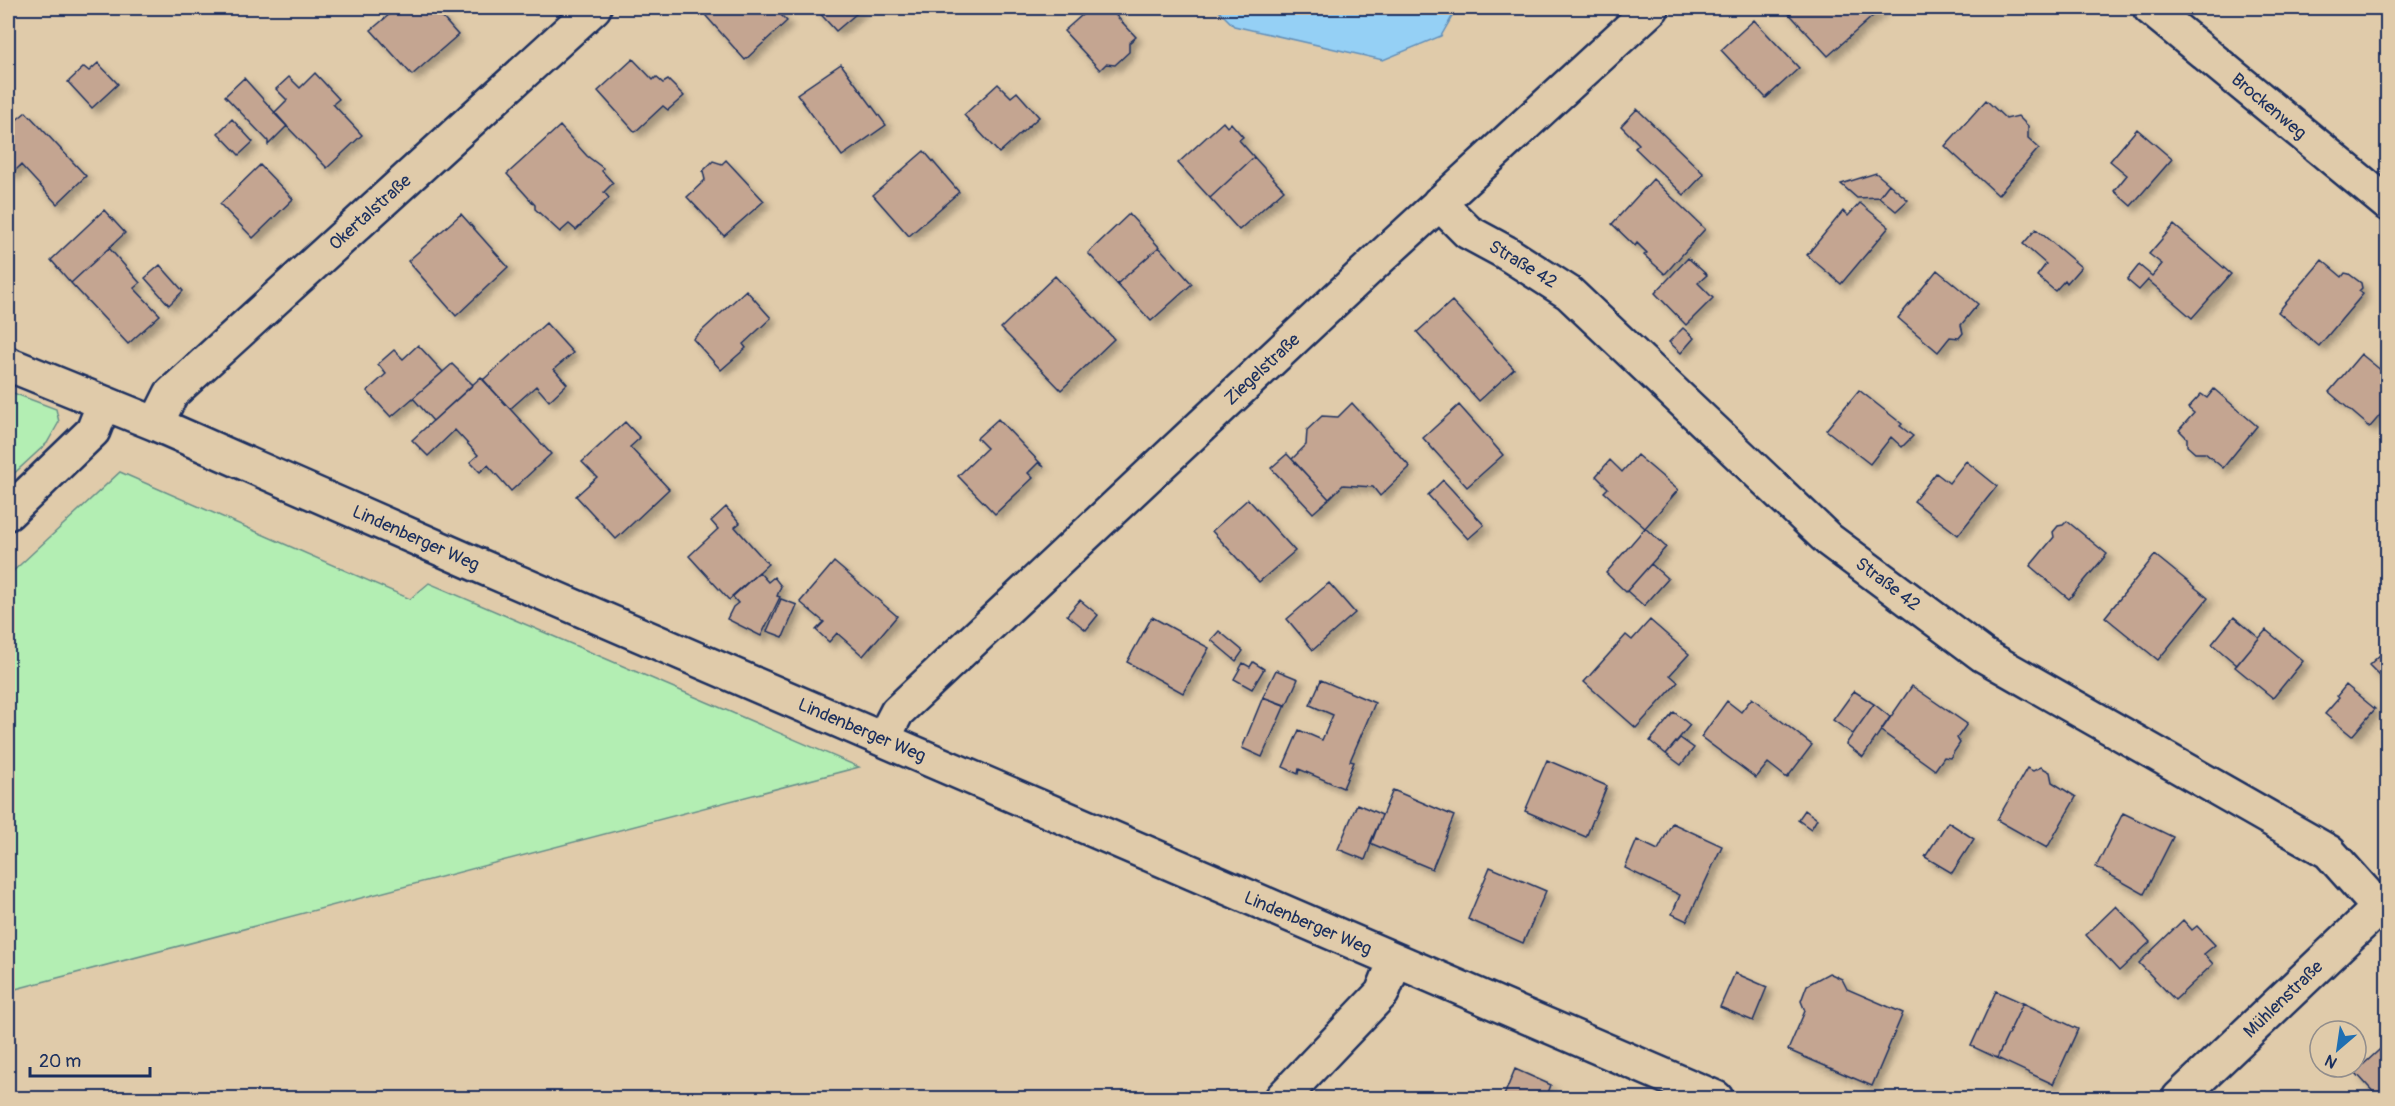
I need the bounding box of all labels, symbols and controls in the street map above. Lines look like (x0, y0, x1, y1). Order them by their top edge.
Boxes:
street label: Brockenweg (2226, 68, 2311, 145)
street label: Okertalstraße (324, 169, 416, 255)
street label: Straße 42 (1484, 235, 1561, 294)
street label: Ziegelstraße (1220, 328, 1305, 410)
street label: Lindenberger Weg (349, 500, 483, 577)
street label: Straße 42 (1851, 552, 1925, 616)
street label: Lindenberger Weg (794, 693, 929, 768)
street label: Lindenberger Weg (1240, 886, 1375, 961)
street label: Mühlenstraße (2239, 956, 2328, 1043)
north arrow (2308, 1019, 2368, 1079)
scale bar (30, 1040, 150, 1078)
text: 20 m (39, 1050, 81, 1073)
text: N (2321, 1050, 2341, 1073)

